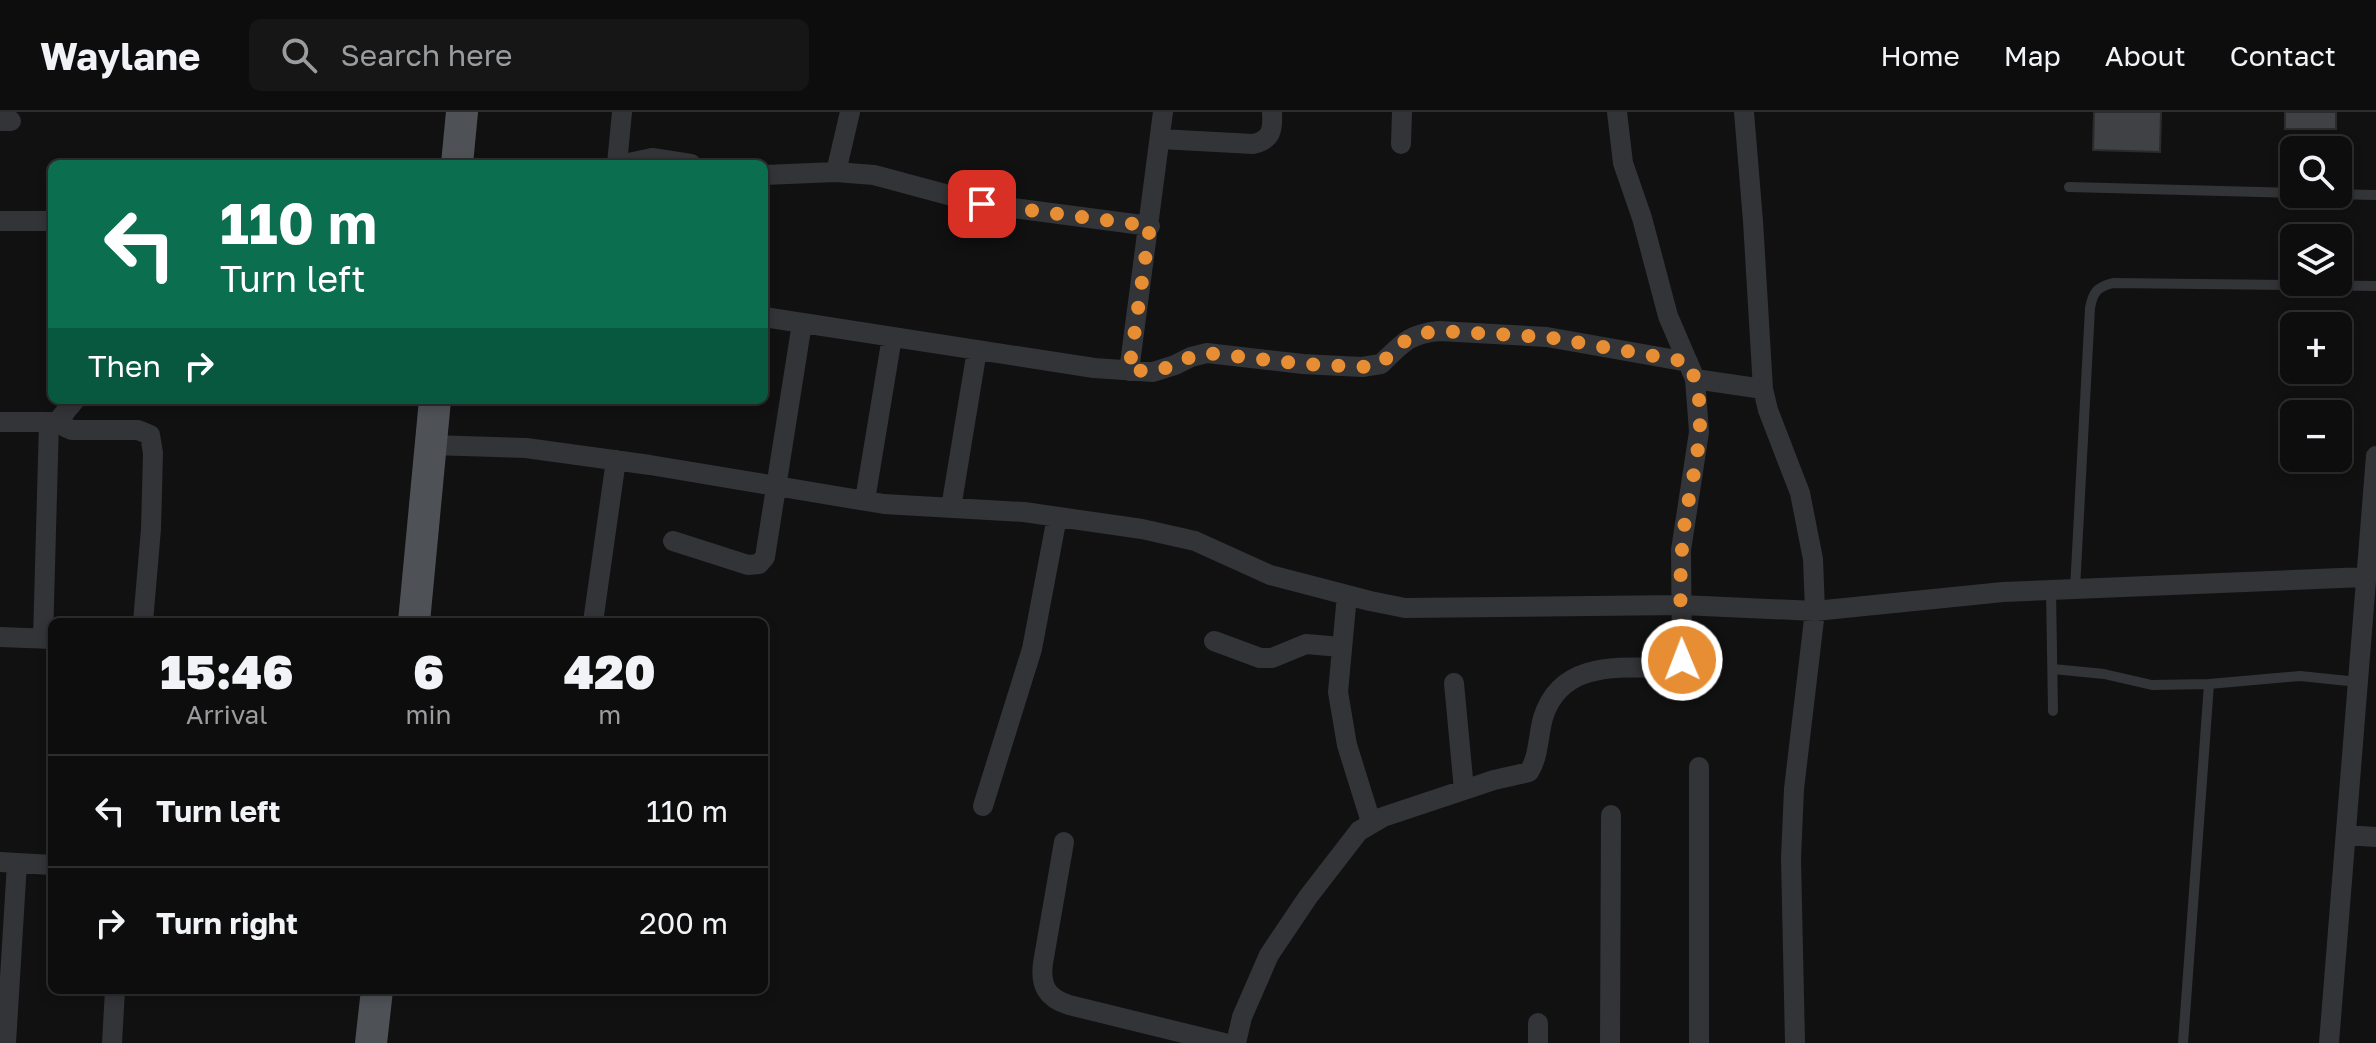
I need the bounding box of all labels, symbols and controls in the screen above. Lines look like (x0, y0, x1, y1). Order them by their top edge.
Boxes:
search box (249, 19, 809, 91)
text: Waylane (40, 33, 201, 78)
icon: search (277, 33, 321, 77)
text: Search here (341, 37, 512, 73)
text: Home (1881, 39, 1960, 72)
text: Map (2004, 39, 2061, 72)
text: About (2105, 39, 2186, 72)
text: Contact (2230, 39, 2336, 72)
map controls (2280, 136, 2352, 472)
button: search (2280, 136, 2352, 208)
pin (948, 170, 1016, 238)
icon: arrive (960, 182, 1004, 226)
text: 110 m (220, 189, 377, 256)
icon: left (88, 192, 192, 296)
button: layers (2280, 224, 2352, 296)
text: Turn left (220, 257, 366, 300)
button: + (2280, 312, 2352, 384)
icon: right (177, 344, 221, 388)
text: Then (88, 348, 161, 384)
button: − (2280, 400, 2352, 472)
position arrow (1640, 618, 1724, 702)
text: 15:46 (160, 642, 293, 700)
text: 6 (413, 642, 444, 700)
text: 420 (564, 642, 656, 700)
text: Arrival (186, 699, 268, 730)
text: min (406, 699, 452, 730)
text: m (598, 699, 621, 730)
icon: left (88, 789, 132, 833)
text: Turn left (156, 793, 281, 829)
text: 110 m (646, 793, 728, 829)
icon: right (88, 901, 132, 945)
text: Turn right (156, 905, 298, 941)
text: 200 m (639, 905, 728, 941)

